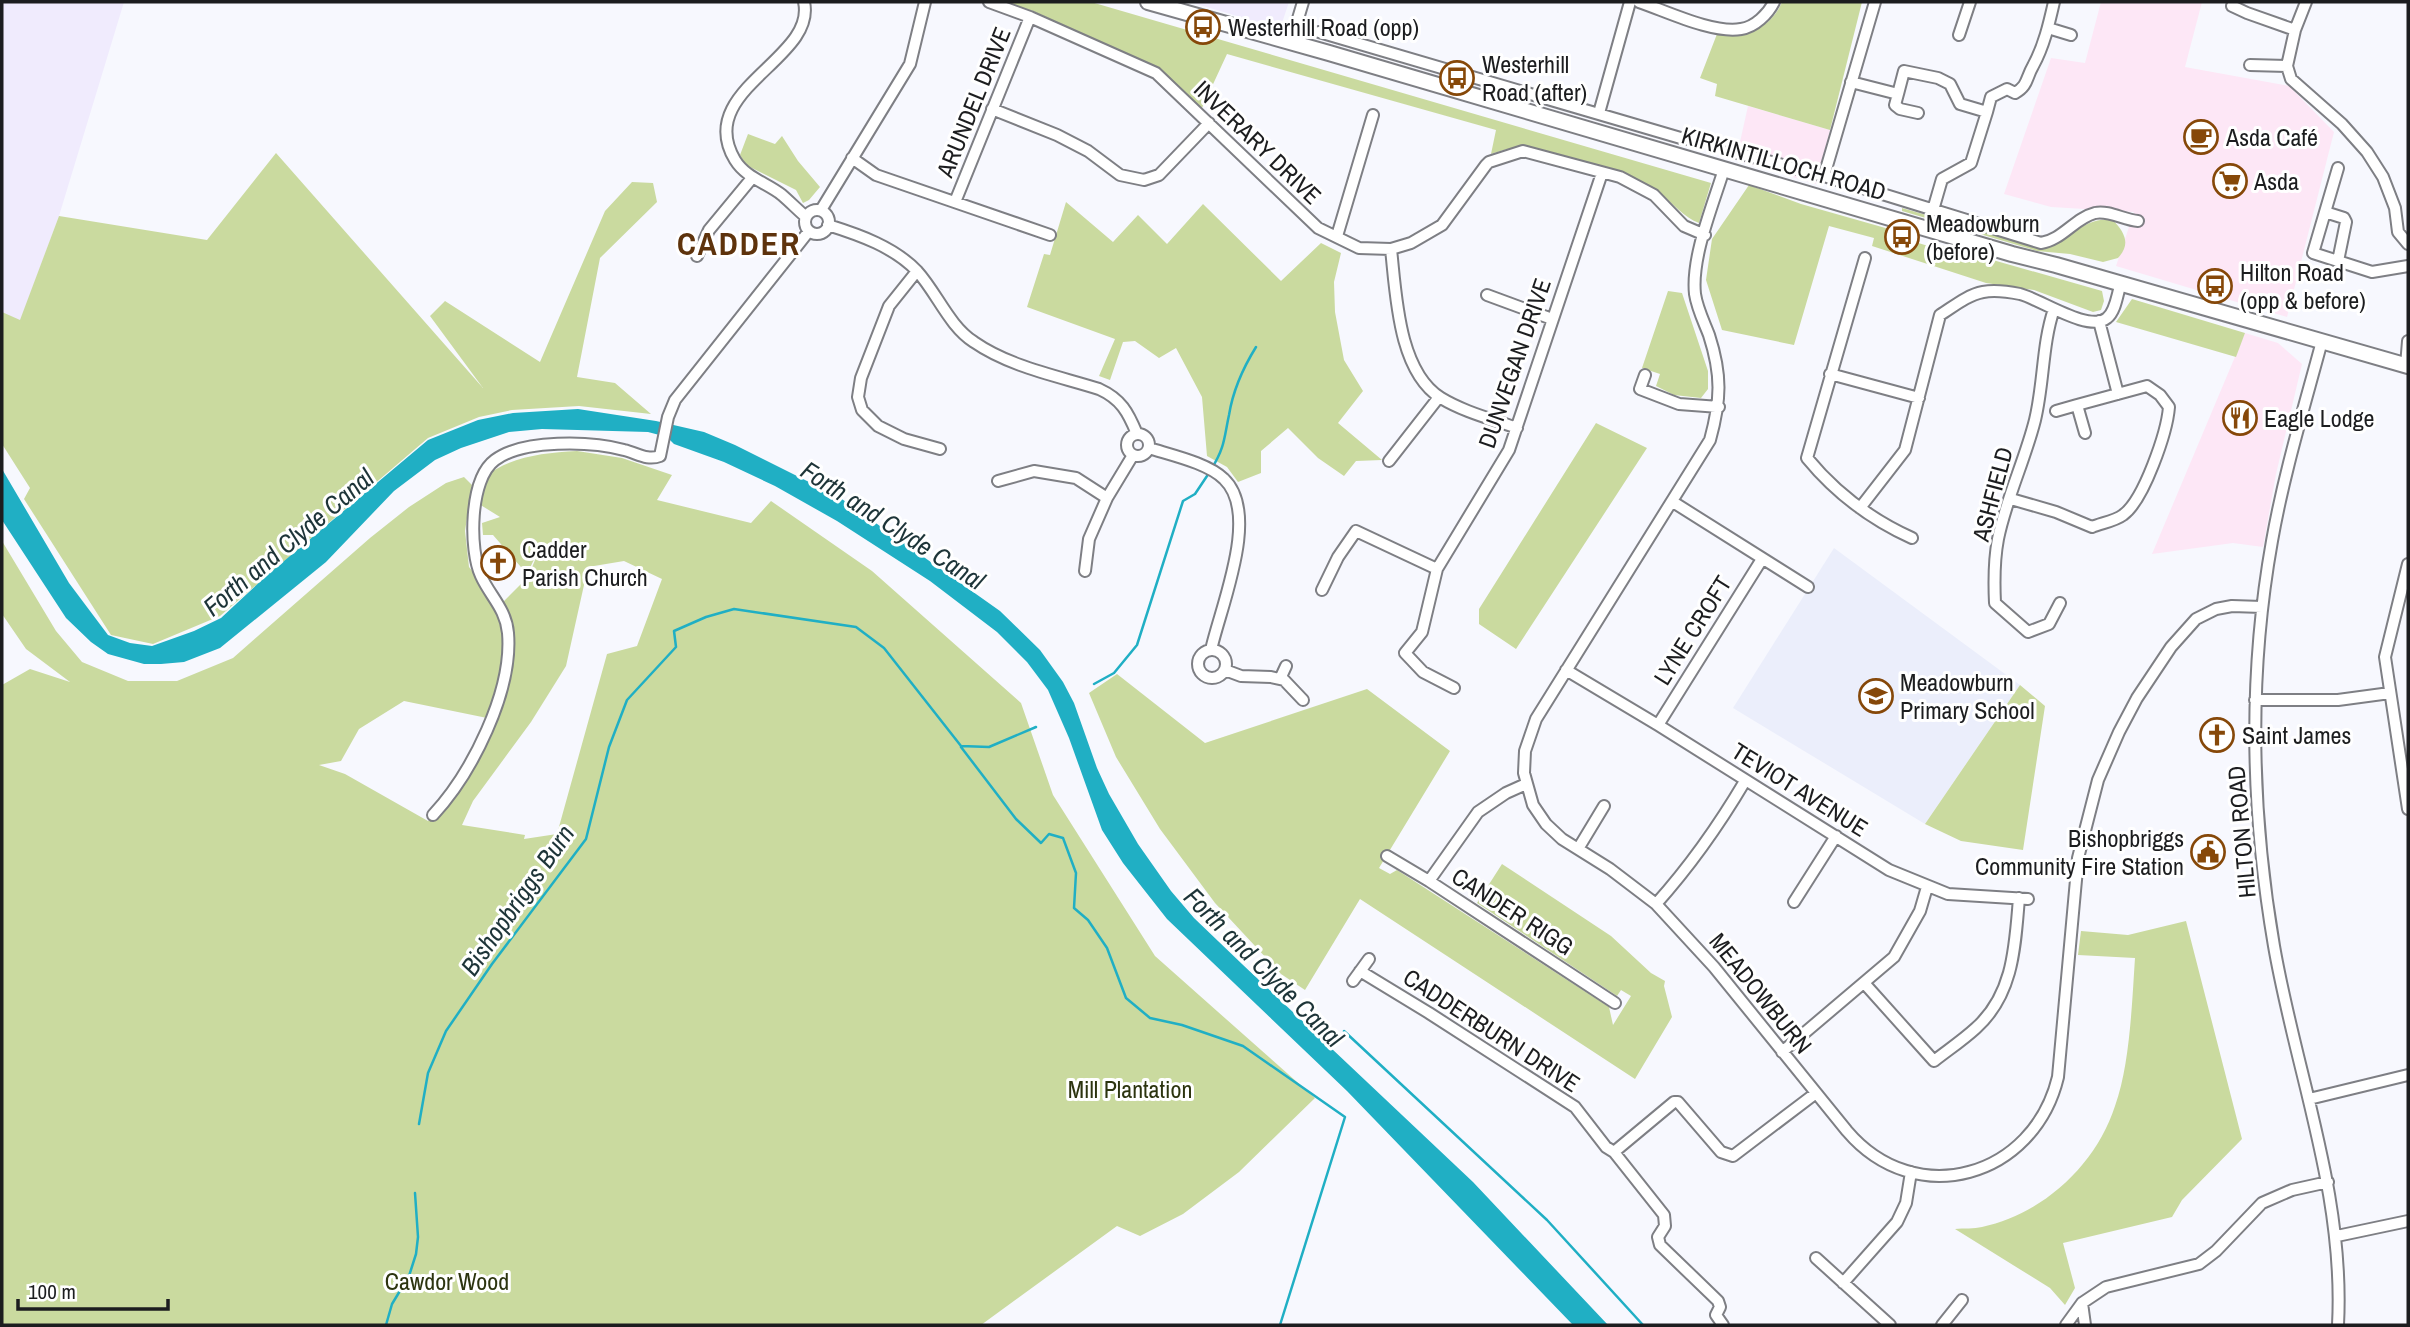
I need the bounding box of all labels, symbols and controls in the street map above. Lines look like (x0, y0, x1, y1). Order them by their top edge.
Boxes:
bus stop icon: Westerhill Road (opp) (1184, 8, 1222, 46)
place label: Westerhill Road (opp) (1228, 11, 1419, 43)
street label: ARUNDEL DRIVE (928, 22, 1018, 183)
place label: Westerhill Road (after) (1482, 48, 1587, 108)
bus stop icon: Westerhill Road (after) (1438, 59, 1476, 97)
street label: INVERARY DRIVE (1187, 73, 1329, 211)
cafe icon: Asda Café (2182, 118, 2220, 156)
street label: KIRKINTILLOCH ROAD (1678, 119, 1890, 207)
place label: Asda Café (2225, 121, 2318, 153)
supermarket icon: Asda (2211, 162, 2249, 200)
place label: Asda (2253, 165, 2299, 197)
place label: Meadowburn (before) (1926, 207, 2040, 267)
bus stop icon: Meadowburn (before) (1883, 218, 1921, 256)
district label: CADDER (677, 222, 801, 265)
place label: Hilton Road (opp & before) (2240, 256, 2366, 316)
bus stop icon: Hilton Road (opp & before) (2196, 267, 2234, 305)
street label: DUNVEGAN DRIVE (1470, 274, 1558, 452)
restaurant icon: Eagle Lodge (2221, 399, 2259, 437)
place label: Eagle Lodge (2264, 402, 2375, 434)
street label: ASHFIELD (1964, 443, 2020, 546)
water label: Forth and Clyde Canal (794, 452, 993, 598)
water label: Forth and Clyde Canal (195, 459, 382, 624)
place label: Cadder Parish Church (522, 533, 648, 593)
church icon: Cadder Parish Church (479, 544, 517, 582)
street label: LYNE CROFT (1646, 569, 1738, 691)
place label: Meadowburn Primary School (1900, 666, 2035, 726)
school or university icon: Meadowburn Primary School (1857, 677, 1895, 715)
church icon: Saint James (2198, 716, 2236, 754)
place label: Saint James (2242, 719, 2351, 751)
street label: TEVIOT AVENUE (1726, 734, 1874, 844)
street label: HILTON ROAD (2219, 764, 2263, 900)
water label: Bishopbriggs Burn (452, 818, 582, 982)
place label: Bishopbriggs Community Fire Station (1975, 822, 2184, 882)
public building icon: Bishopbriggs Community Fire Station (2189, 833, 2227, 871)
street label: CANDER RIGG (1446, 860, 1580, 962)
water label: Forth and Clyde Canal (1176, 879, 1352, 1055)
street label: MEADOWBURN (1702, 926, 1820, 1060)
street label: CADDERBURN DRIVE (1398, 961, 1586, 1099)
park label: Mill Plantation (1068, 1073, 1192, 1105)
park label: Cawdor Wood (385, 1265, 509, 1297)
scale bar (18, 1268, 168, 1312)
text: 100 m (28, 1277, 76, 1306)

